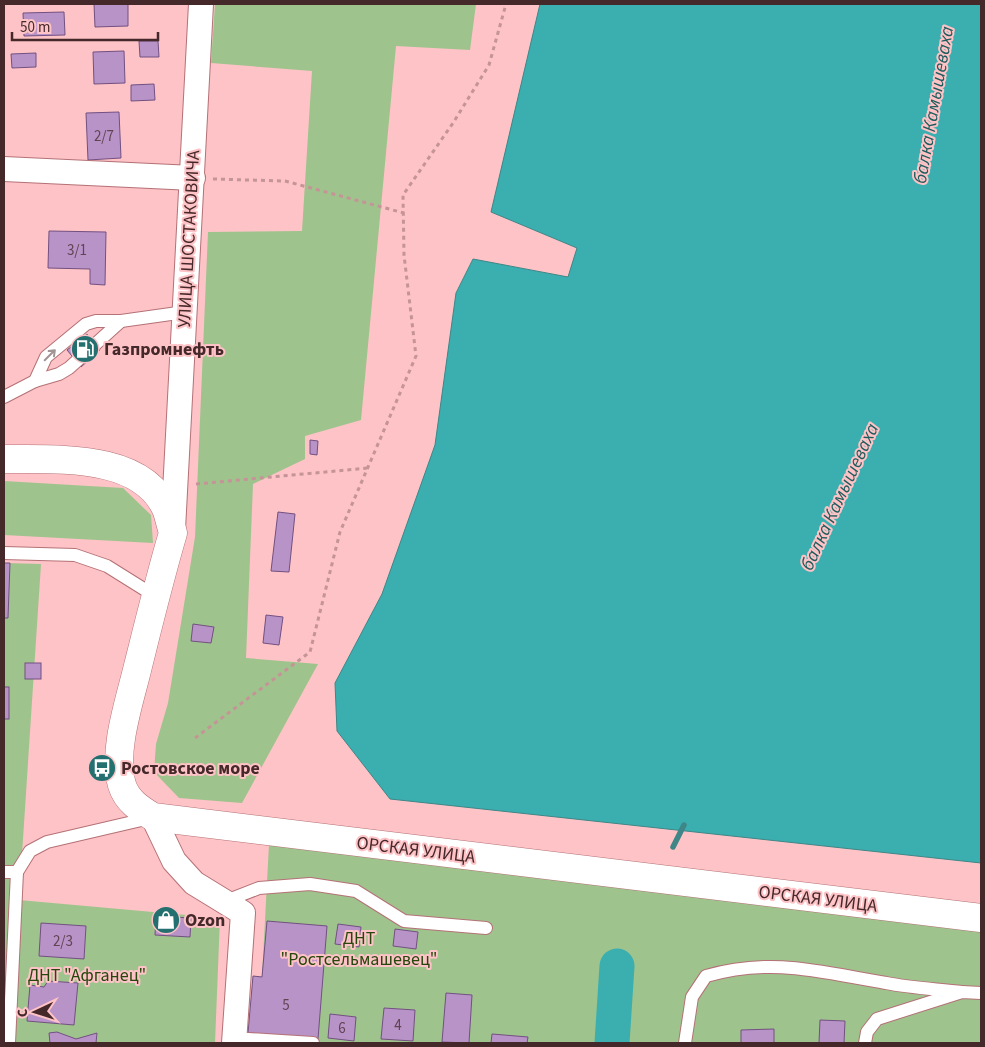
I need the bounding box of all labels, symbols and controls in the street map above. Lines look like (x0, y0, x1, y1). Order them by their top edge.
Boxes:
scale bar (12, 10, 159, 42)
text: 50 m (20, 17, 50, 38)
water label: балка Камышеваха (907, 24, 961, 186)
house number: 2/7 (94, 126, 114, 147)
street label: УЛИЦА ШОСТАКОВИЧА (172, 149, 206, 328)
house number: 3/1 (67, 240, 87, 261)
fuel station icon: Газпромнефть (70, 334, 100, 364)
place label: Газпромнефть (104, 337, 224, 362)
one-way arrow (44, 348, 56, 361)
water label: балка Камышеваха (794, 419, 886, 575)
bus stop icon: Ростовское море (87, 753, 117, 783)
place label: Ростовское море (121, 756, 260, 781)
street label: ОРСКАЯ УЛИЦА (355, 830, 477, 870)
street label: ОРСКАЯ УЛИЦА (757, 879, 879, 919)
shop icon: Ozon (151, 905, 181, 935)
place label: Ozon (185, 908, 225, 933)
park label: ДНТ "Ростсельмашевец" (281, 926, 437, 972)
house number: 2/3 (53, 931, 73, 952)
park label: ДНТ "Афганец" (28, 963, 146, 988)
north arrow (10, 987, 60, 1037)
house number: 5 (282, 995, 290, 1016)
text: С (13, 1008, 33, 1018)
house number: 4 (394, 1015, 402, 1036)
house number: 6 (338, 1018, 346, 1039)

